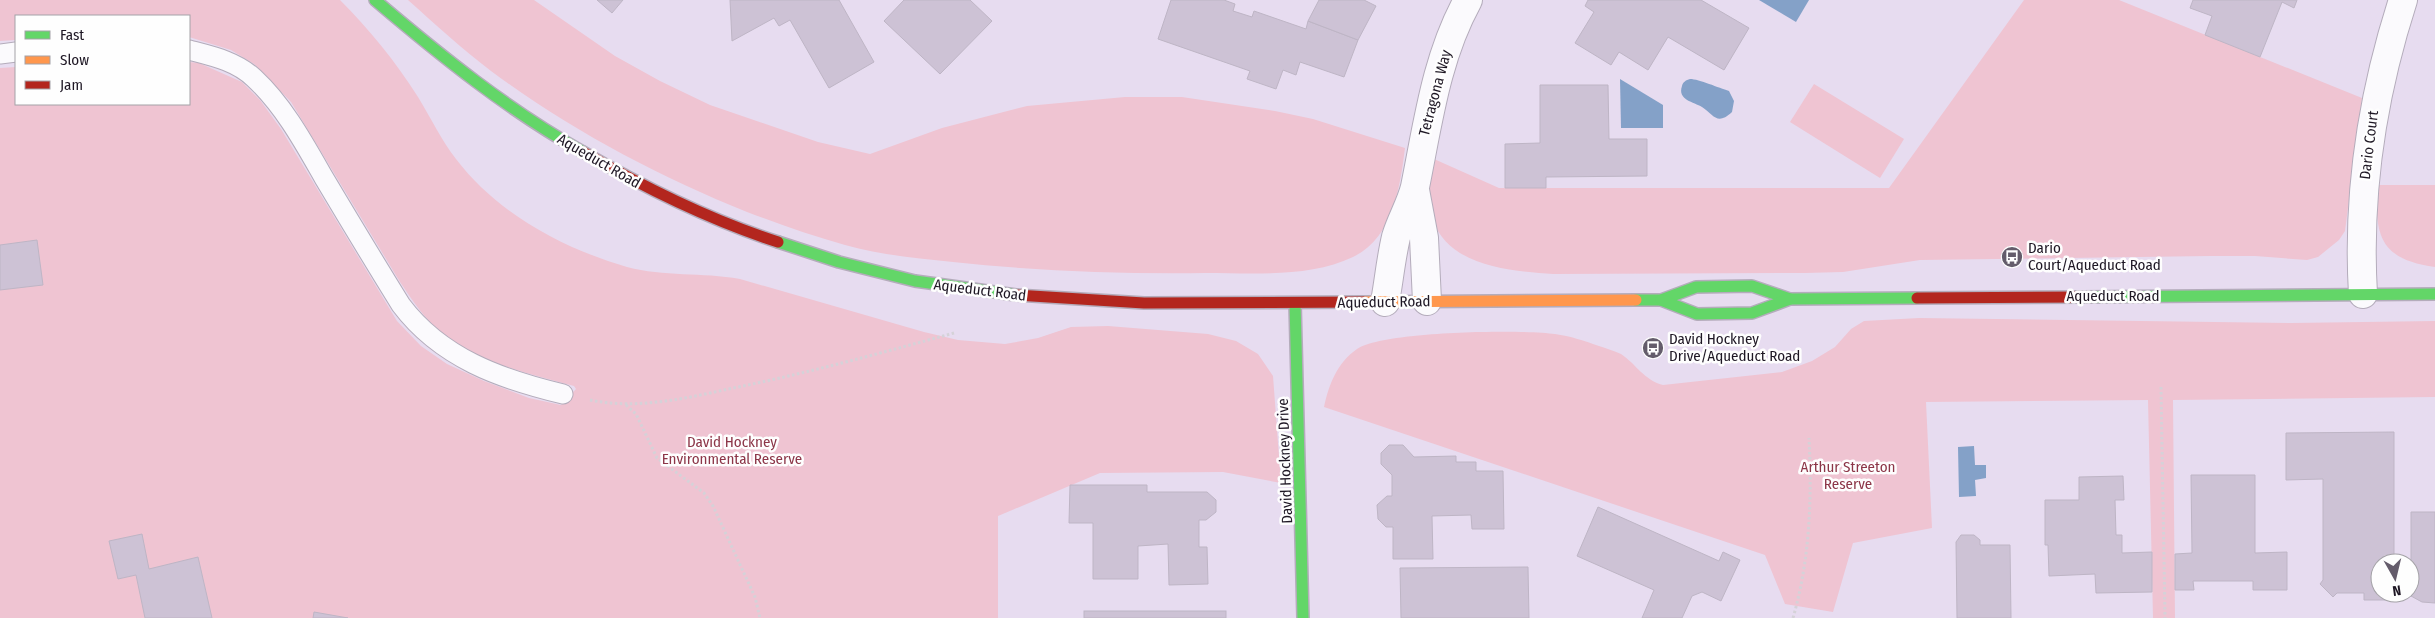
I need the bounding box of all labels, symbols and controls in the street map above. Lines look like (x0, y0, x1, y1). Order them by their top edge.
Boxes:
legend (15, 15, 190, 105)
text: Fast (60, 26, 84, 44)
street label: Tetragona Way (1415, 48, 1455, 138)
text: Slow (60, 51, 89, 69)
text: Jam (60, 76, 83, 94)
street label: Dario Court (2356, 109, 2382, 181)
street label: Aqueduct Road (554, 130, 644, 192)
place label: Dario Court/Aqueduct Road (2028, 239, 2161, 274)
bus stop icon: Dario Court/Aqueduct Road (2000, 245, 2024, 269)
street label: Aqueduct Road (933, 275, 1027, 305)
street label: Aqueduct Road (2066, 287, 2160, 305)
street label: Aqueduct Road (1337, 292, 1431, 312)
place label: David Hockney Drive/Aqueduct Road (1669, 330, 1800, 365)
bus stop icon: David Hockney Drive/Aqueduct Road (1641, 336, 1665, 360)
street label: David Hockney Drive (1274, 398, 1296, 524)
park label: David Hockney Environmental Reserve (662, 433, 802, 468)
park label: Arthur Streeton Reserve (1801, 458, 1896, 493)
north arrow (2370, 553, 2420, 603)
text: N (2391, 581, 2402, 599)

